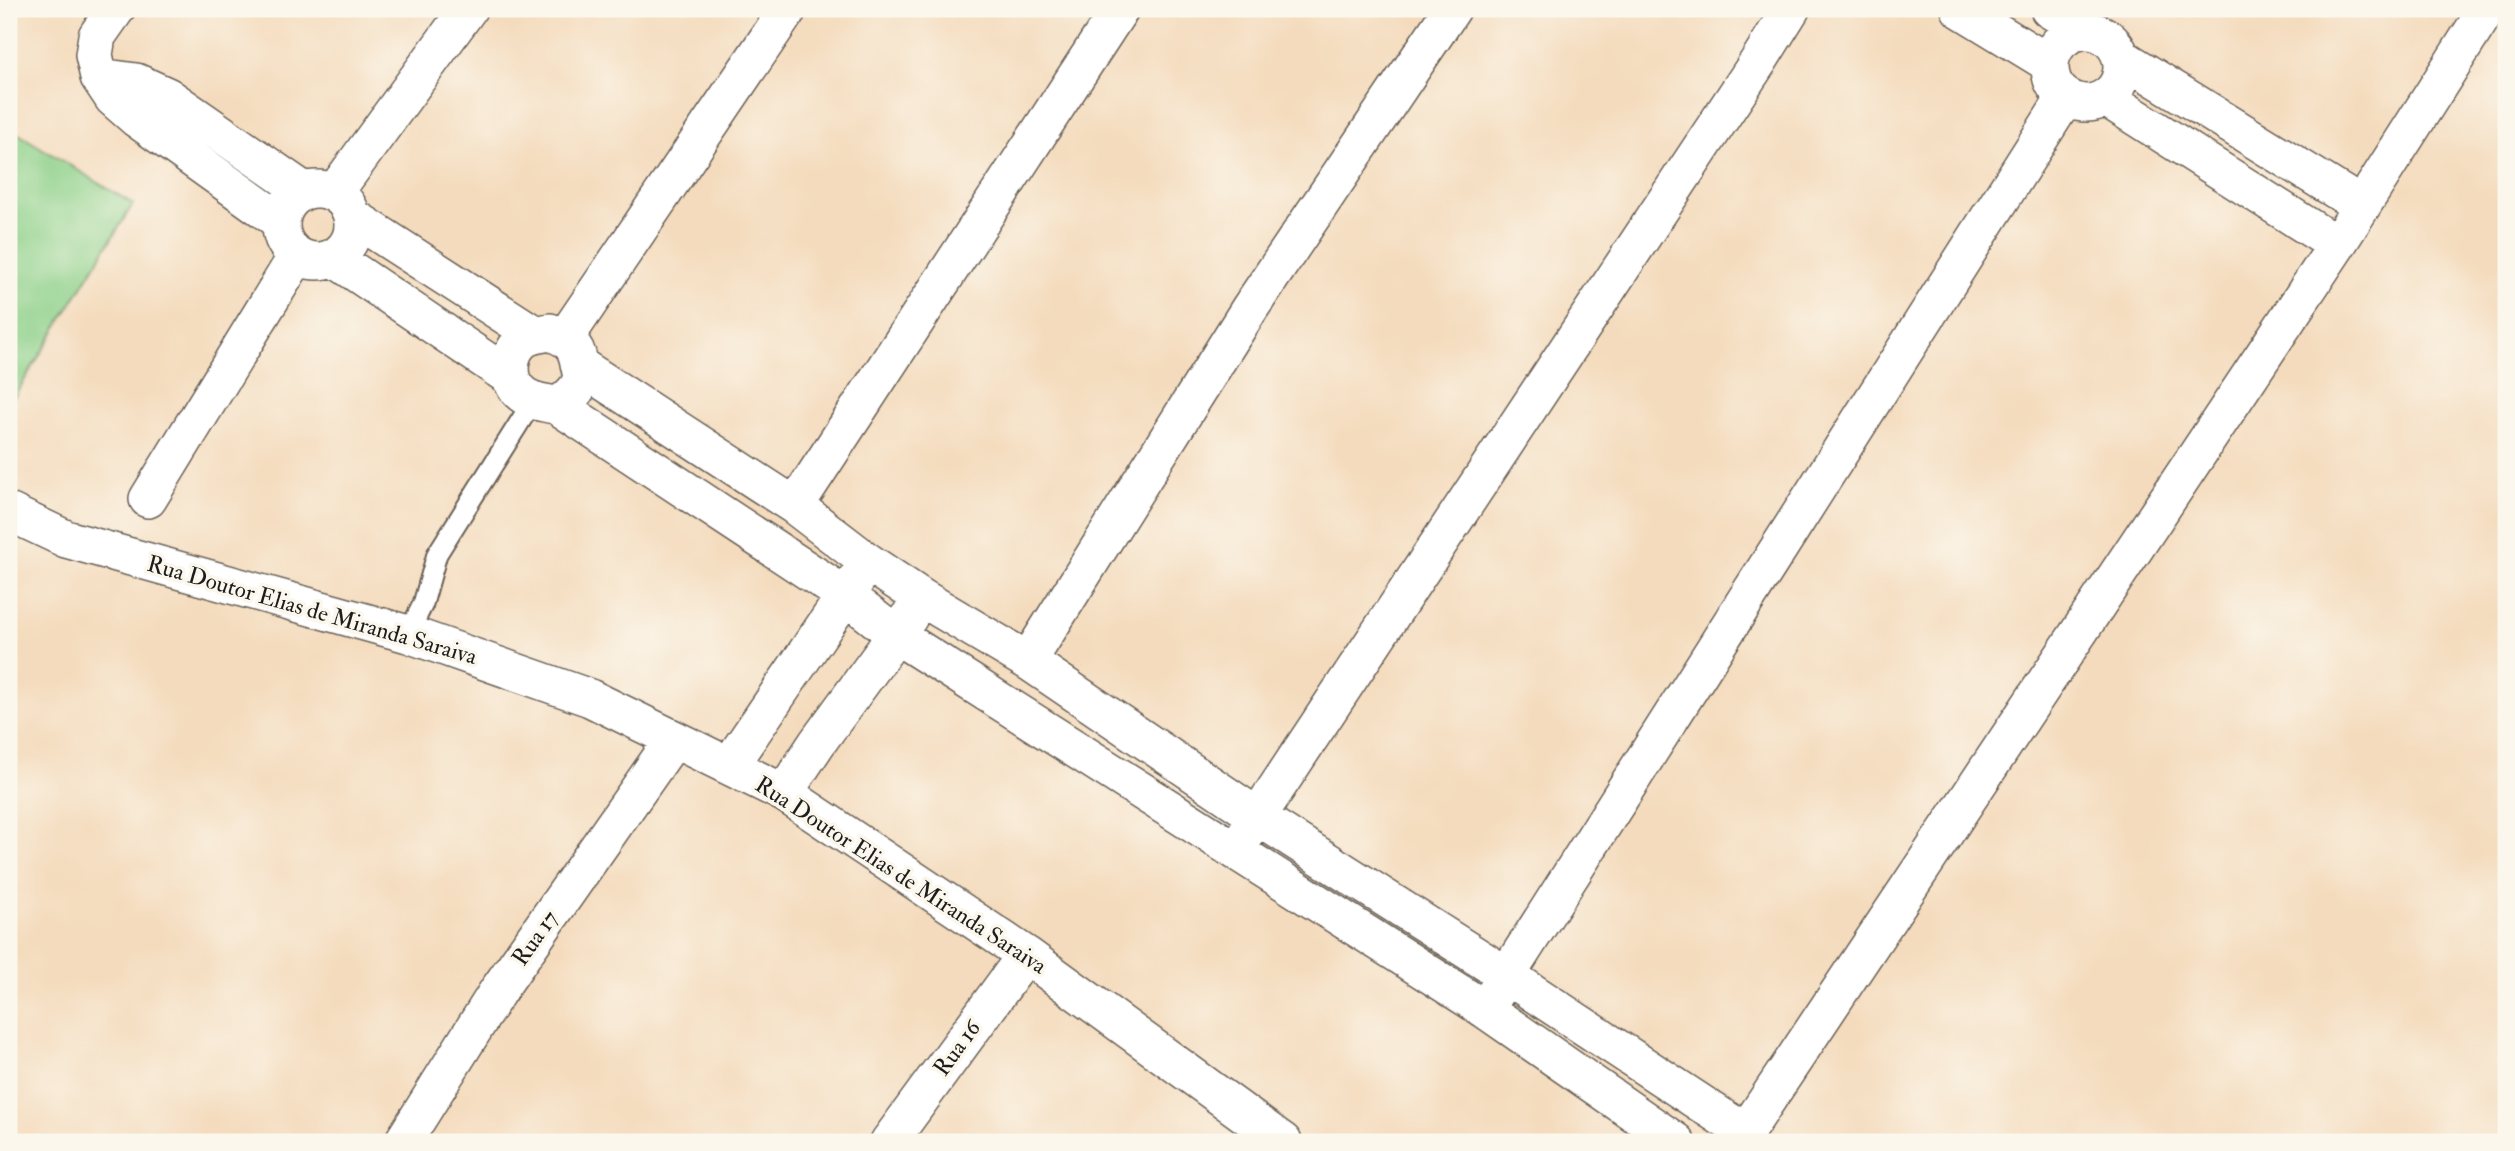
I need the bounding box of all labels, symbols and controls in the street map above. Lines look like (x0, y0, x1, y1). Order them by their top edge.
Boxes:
street label: Rua Doutor Elias de Miranda Saraiva (144, 549, 481, 671)
street label: Rua Doutor Elias de Miranda Saraiva (750, 770, 1053, 981)
street label: Rua 17 (506, 904, 565, 971)
street label: Rua 16 (927, 1013, 988, 1082)

